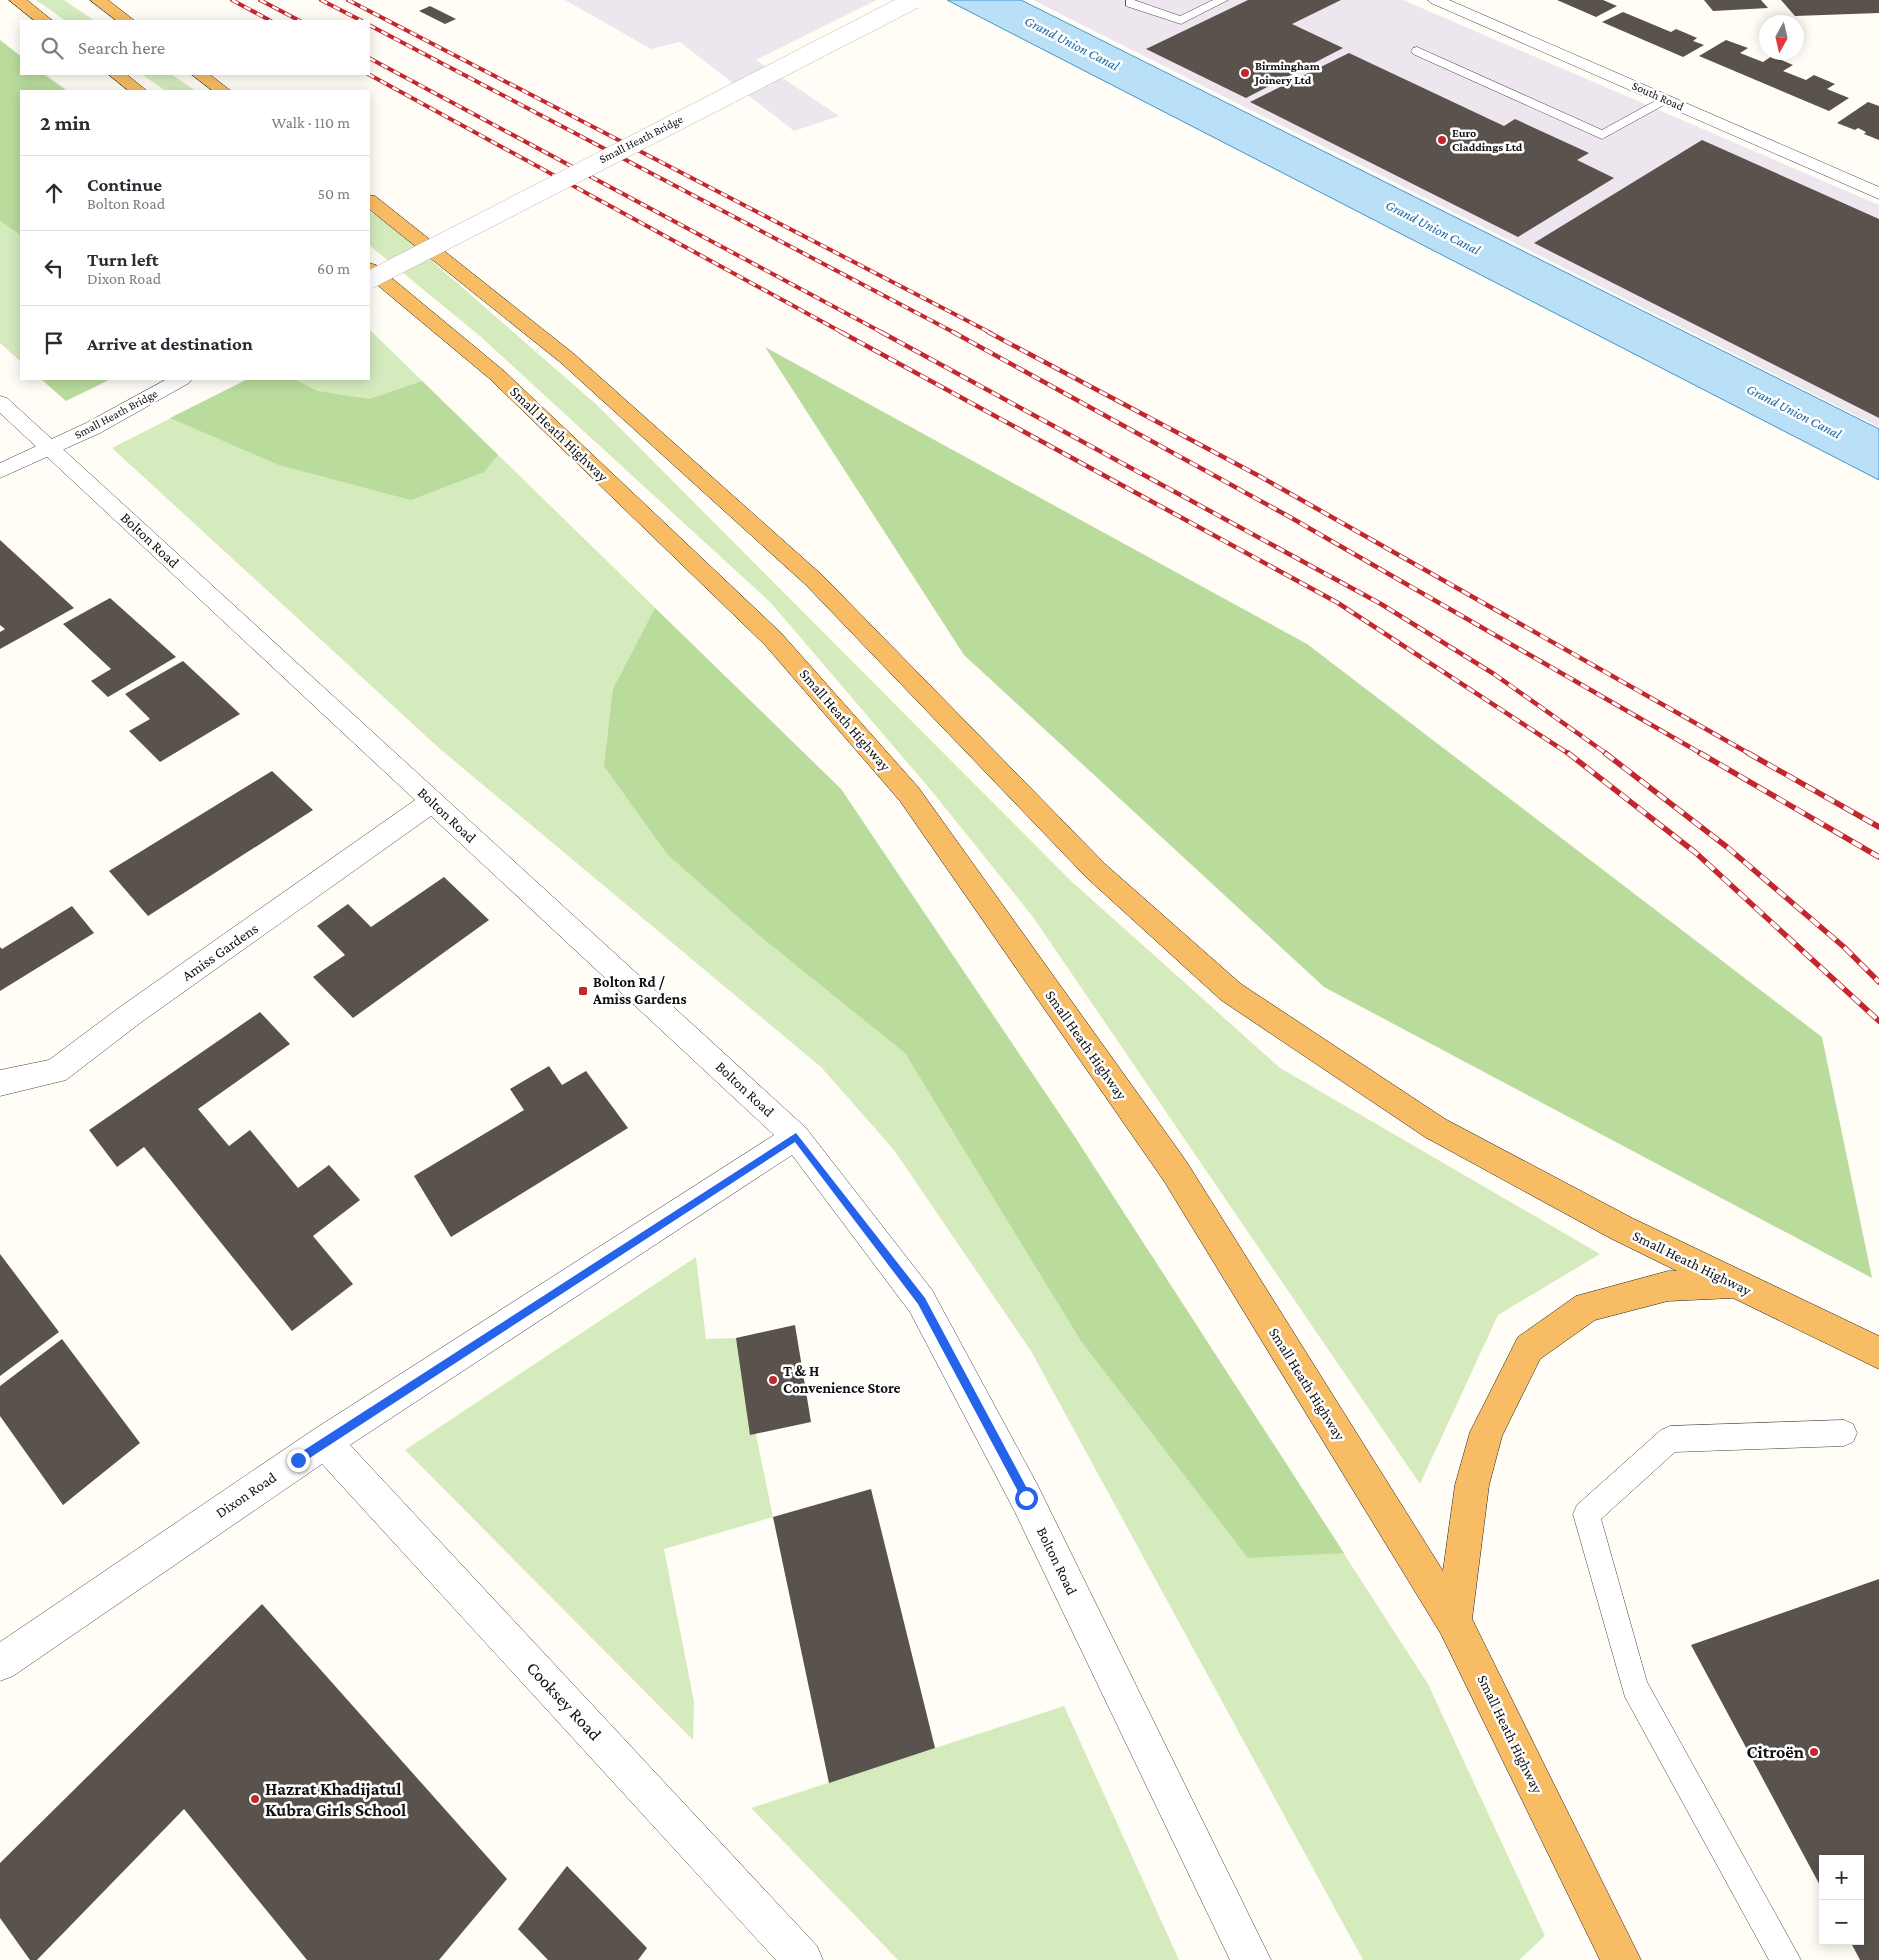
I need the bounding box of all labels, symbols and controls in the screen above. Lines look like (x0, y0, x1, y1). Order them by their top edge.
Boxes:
water label: Grand Union Canal (1022, 12, 1122, 74)
north arrow (1759, 15, 1804, 60)
search box (20, 20, 370, 75)
icon: search (38, 34, 66, 62)
text: Search here (78, 37, 165, 58)
place label: Birmingham Joinery Ltd (1253, 59, 1321, 87)
marker: Birmingham Joinery Ltd (1239, 67, 1251, 79)
street label: South Road (1630, 78, 1687, 114)
text: 2 min (40, 111, 91, 135)
street label: Small Heath Bridge (597, 112, 685, 166)
text: Walk · 110 m (271, 114, 350, 131)
place label: Euro Claddings Ltd (1452, 126, 1523, 154)
marker: Euro Claddings Ltd (1436, 134, 1448, 146)
text: Continue (87, 174, 162, 195)
icon: ahead (40, 179, 68, 207)
text: 50 m (318, 185, 350, 202)
text: Bolton Road (87, 195, 165, 212)
water label: Grand Union Canal (1383, 196, 1483, 258)
text: Turn left (87, 249, 159, 270)
icon: left (40, 254, 68, 282)
text: 60 m (317, 260, 350, 277)
text: Dixon Road (87, 270, 161, 287)
icon: arrive (40, 329, 68, 357)
text: Arrive at destination (87, 333, 253, 354)
water label: Grand Union Canal (1744, 380, 1844, 442)
street label: Small Heath Highway (506, 383, 611, 486)
street label: Small Heath Bridge (72, 386, 160, 442)
street label: Bolton Road (118, 509, 182, 571)
street label: Small Heath Highway (796, 666, 894, 775)
street label: Bolton Road (415, 784, 479, 846)
street label: Amiss Gardens (179, 920, 261, 984)
place label: Bolton Rd / Amiss Gardens (592, 974, 687, 1007)
marker: Bolton Rd / Amiss Gardens (577, 985, 589, 997)
street label: Small Heath Highway (1041, 987, 1130, 1103)
street label: Bolton Road (713, 1058, 777, 1120)
street label: Small Heath Highway (1630, 1227, 1754, 1300)
street label: Small Heath Highway (1265, 1325, 1348, 1444)
place label: T & H Convenience Store (783, 1363, 901, 1396)
marker: T & H Convenience Store (767, 1374, 779, 1386)
route end (287, 1449, 310, 1472)
street label: Dixon Road (213, 1469, 279, 1521)
route start (1015, 1487, 1038, 1510)
street label: Bolton Road (1034, 1525, 1080, 1597)
street label: Cooksey Road (523, 1658, 606, 1745)
street label: Small Heath Highway (1473, 1672, 1546, 1796)
place label: Citroën (1747, 1742, 1805, 1762)
marker: Citroën (1808, 1746, 1820, 1758)
place label: Hazrat Khadijatul Kubra Girls School (265, 1779, 406, 1820)
marker: Hazrat Khadijatul Kubra Girls School (249, 1793, 261, 1805)
map controls (1819, 1855, 1864, 1945)
button: + (1819, 1855, 1864, 1900)
button: − (1819, 1900, 1864, 1945)

